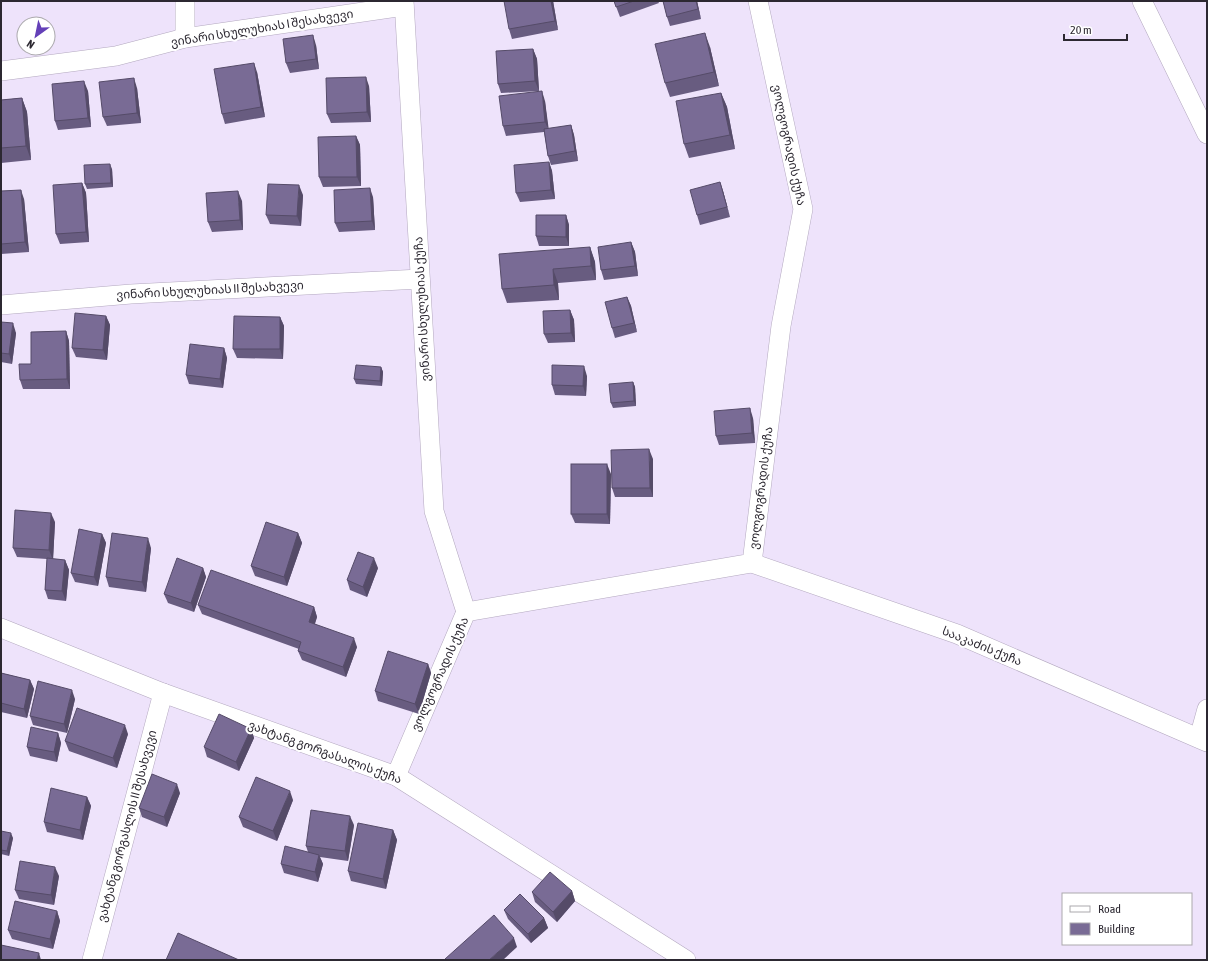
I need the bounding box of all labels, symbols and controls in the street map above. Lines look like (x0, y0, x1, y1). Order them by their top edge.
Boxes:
street label: ვინარი სხულუხიას I შესახვევი (170, 7, 354, 50)
north arrow (16, 16, 56, 56)
scale bar (1064, 16, 1127, 42)
text: 20 m (1070, 23, 1092, 37)
text: N (25, 38, 37, 51)
street label: ვოლგოგრადის ქუჩა (768, 83, 809, 207)
street label: ვინარი სხულუხიას ქუჩა (411, 236, 434, 382)
street label: ვინარი სხულუხიას II შესახვევი (116, 278, 304, 303)
street label: ვოლგოგრადის ქუჩა (747, 426, 776, 550)
street label: ვოლგოგრადის ქუჩა (409, 615, 472, 734)
street label: სააკაძის ქუჩა (940, 624, 1024, 668)
street label: ვახტანგ გორგასალის ქუჩა (246, 718, 404, 787)
street label: ვახტანგ გორგასლის II შესახვევი (95, 728, 160, 924)
legend (1062, 893, 1192, 945)
text: Road (1098, 902, 1121, 916)
text: Building (1098, 922, 1136, 936)

